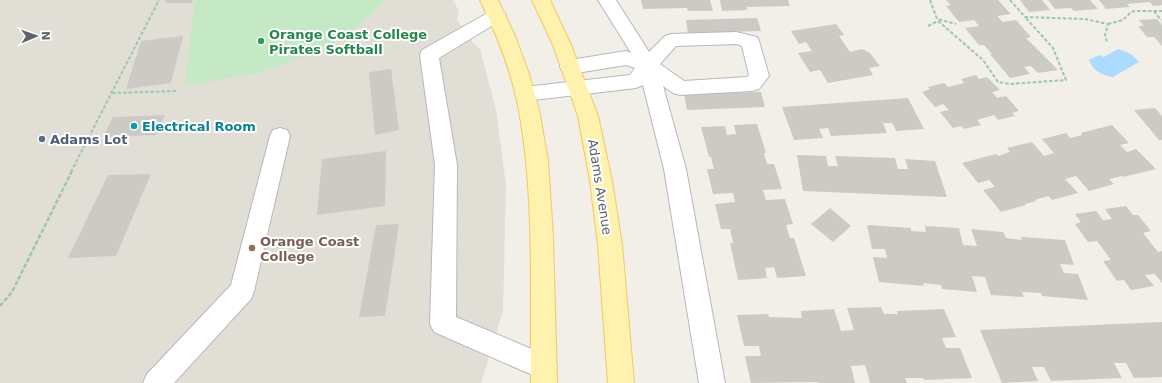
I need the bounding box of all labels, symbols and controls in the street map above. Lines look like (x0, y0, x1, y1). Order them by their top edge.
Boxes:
north arrow (16, 16, 56, 56)
place label: Orange Coast College Pirates Softball (269, 27, 427, 57)
text: N (39, 31, 52, 41)
marker: Orange Coast College Pirates Softball (256, 36, 266, 46)
place label: Electrical Room (142, 119, 256, 134)
marker: Electrical Room (129, 121, 139, 131)
place label: Adams Lot (50, 132, 127, 147)
marker: Adams Lot (37, 134, 47, 144)
street label: Adams Avenue (585, 138, 615, 236)
place label: Orange Coast College (260, 234, 359, 264)
marker: Orange Coast College (247, 243, 257, 253)

